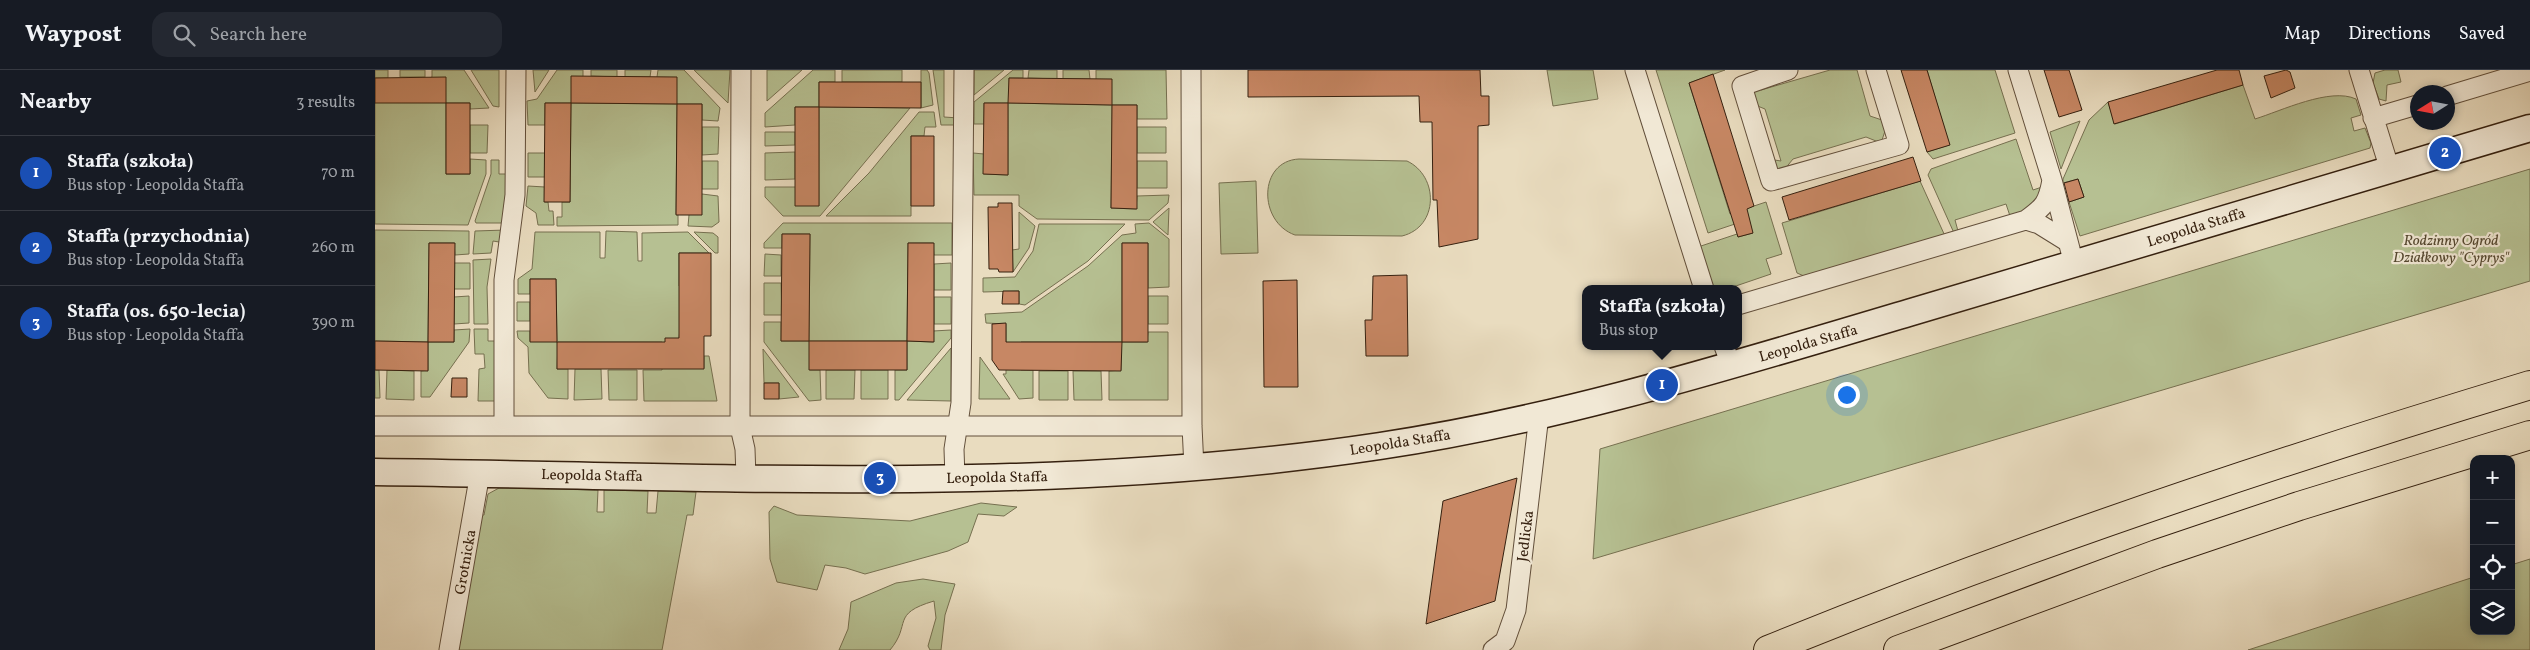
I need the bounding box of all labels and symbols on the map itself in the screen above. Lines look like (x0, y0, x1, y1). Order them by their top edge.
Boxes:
north arrow (2410, 85, 2455, 130)
pin: 2 (2429, 134, 2461, 172)
street label: Leopolda Staffa (2145, 204, 2248, 253)
park label: Rodzinny Ogród Działkowy "Cyprys" (2393, 231, 2510, 269)
street label: Leopolda Staffa (1757, 320, 1860, 369)
pin: 1 (1646, 366, 1678, 404)
your location (1834, 382, 1860, 408)
street label: Leopolda Staffa (1348, 425, 1452, 462)
pin: 3 (864, 459, 896, 497)
street label: Leopolda Staffa (541, 465, 643, 488)
street label: Leopolda Staffa (946, 467, 1048, 490)
street label: Jedlicka (1513, 509, 1540, 563)
street label: Grotnicka (450, 528, 483, 597)

